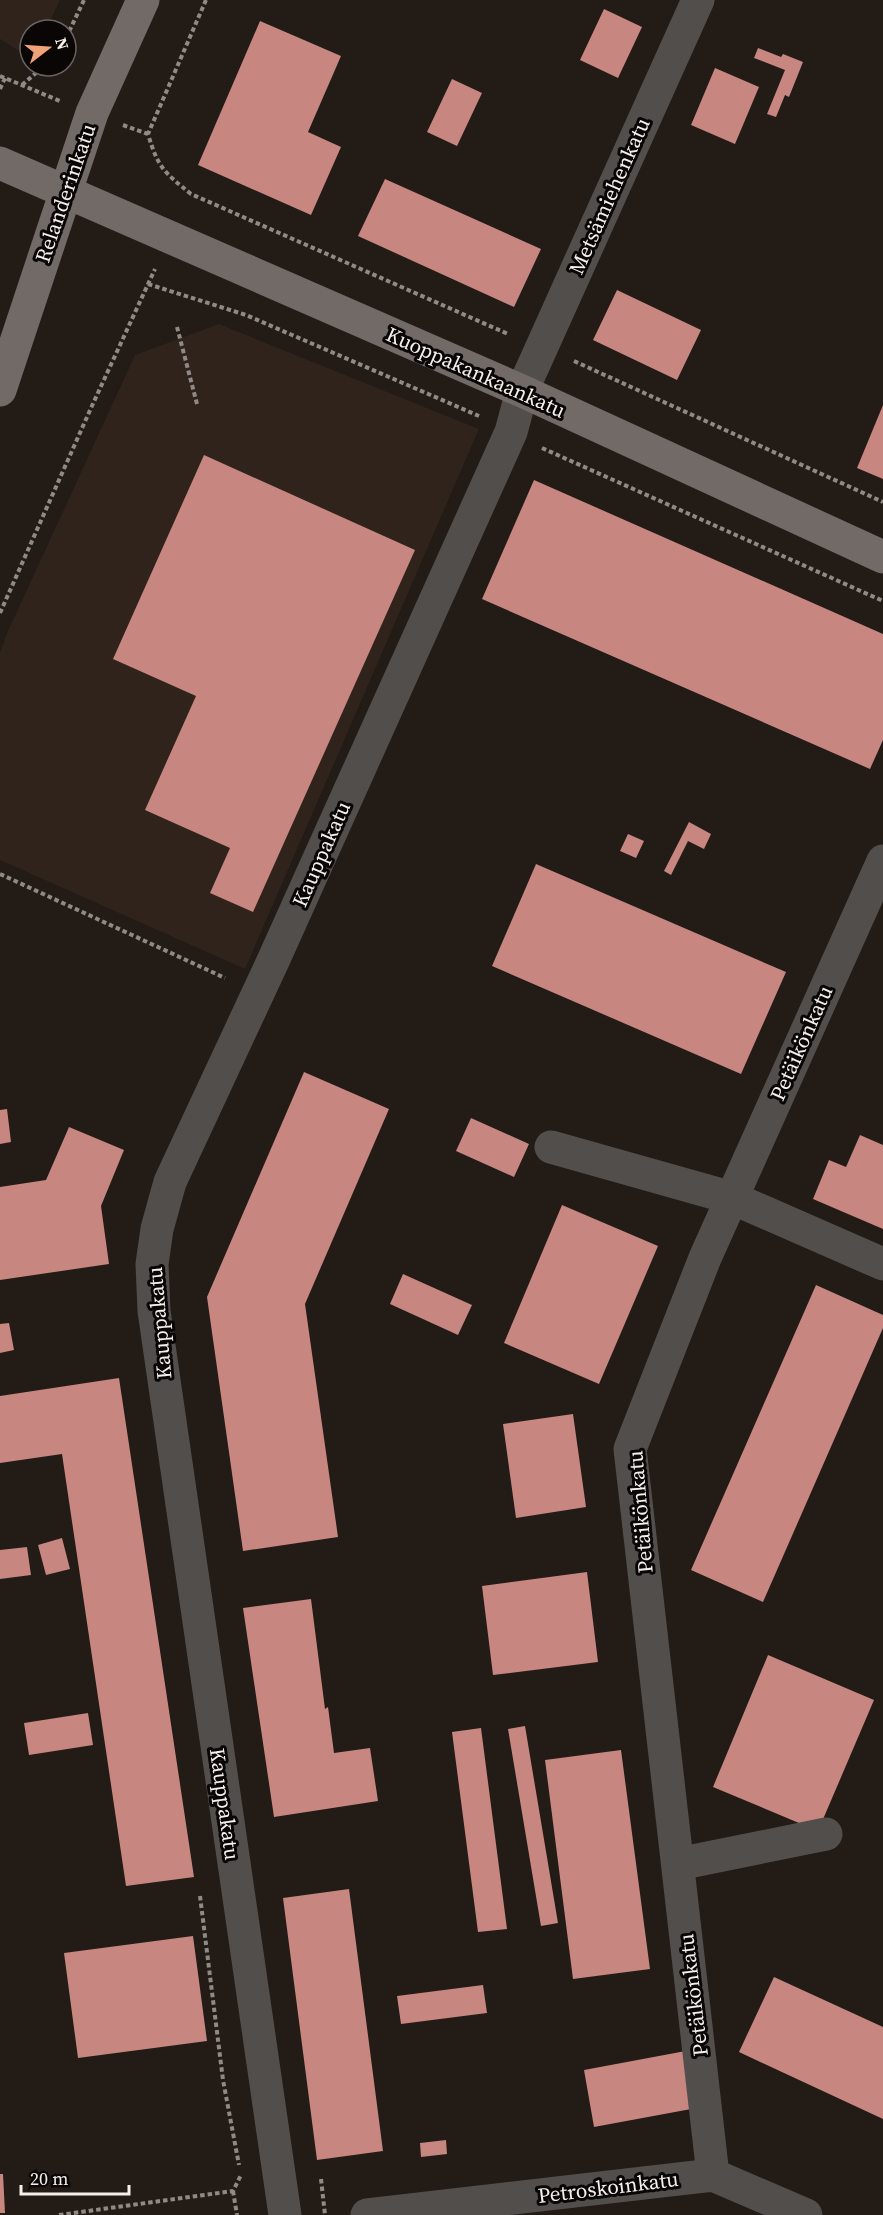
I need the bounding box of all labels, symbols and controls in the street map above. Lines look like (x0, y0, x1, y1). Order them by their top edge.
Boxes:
north arrow (18, 18, 78, 78)
text: N (50, 35, 75, 53)
street label: Metsämiehenkatu (561, 113, 657, 279)
street label: Relanderinkatu (28, 120, 102, 266)
street label: Kuoppakankaankatu (382, 319, 570, 425)
street label: Kauppakatu (285, 797, 357, 911)
street label: Petäikönkatu (763, 981, 839, 1105)
street label: Kauppakatu (140, 1266, 178, 1380)
street label: Petäikönkatu (620, 1449, 660, 1575)
street label: Kauppakatu (203, 1746, 247, 1862)
street label: Petäikönkatu (671, 1932, 715, 2058)
scale bar (21, 2158, 129, 2196)
street label: Petroskoinkatu (536, 2164, 680, 2210)
text: 20 m (30, 2166, 68, 2191)

